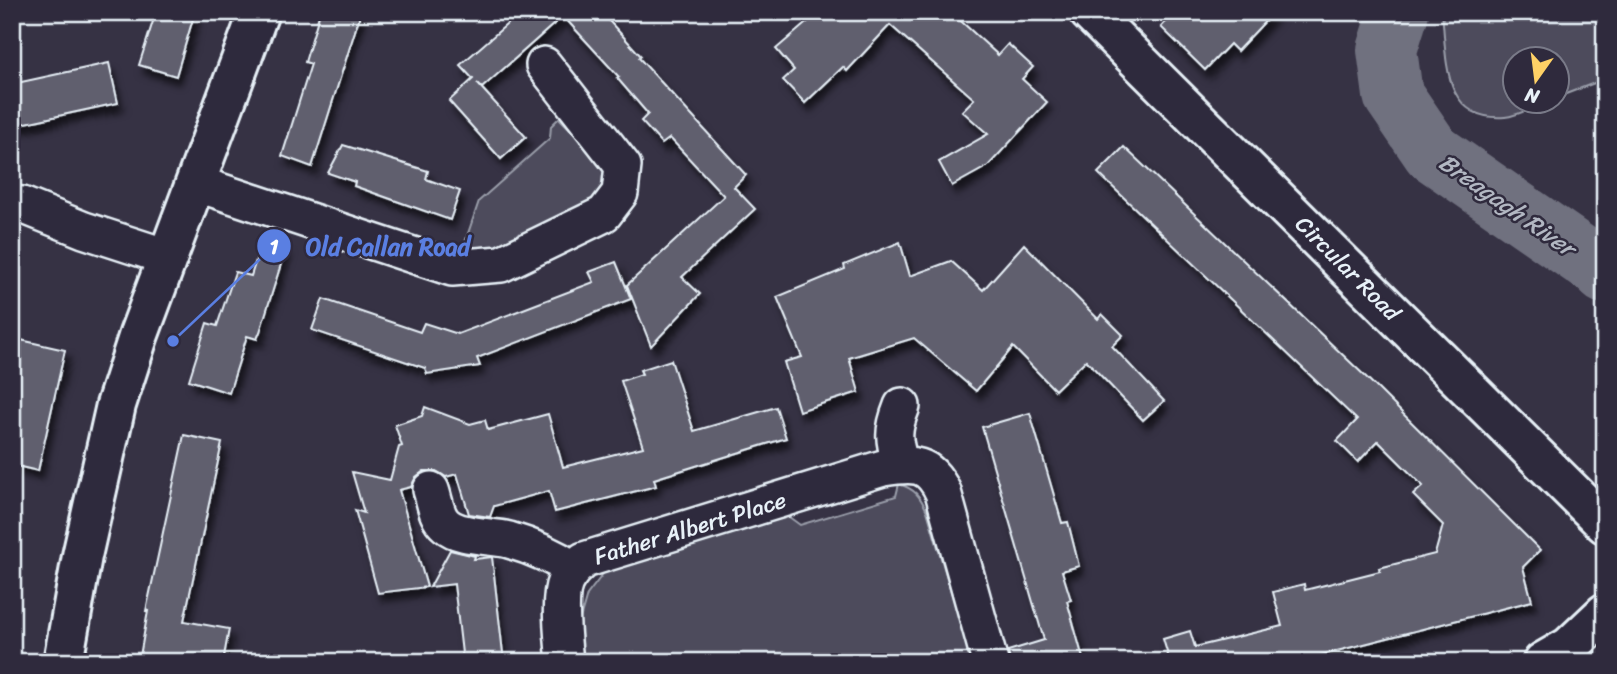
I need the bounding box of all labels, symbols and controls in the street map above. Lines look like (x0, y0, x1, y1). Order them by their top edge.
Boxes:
north arrow (1502, 46, 1572, 116)
text: N (1521, 78, 1543, 114)
water label: Breagagh River (1430, 142, 1588, 270)
street label: Circular Road (1285, 206, 1412, 333)
callout: Old Callan Road (257, 224, 485, 269)
text: Old Callan Road (306, 226, 473, 268)
text: 1 (269, 228, 279, 266)
street label: Father Albert Place (589, 480, 792, 577)

